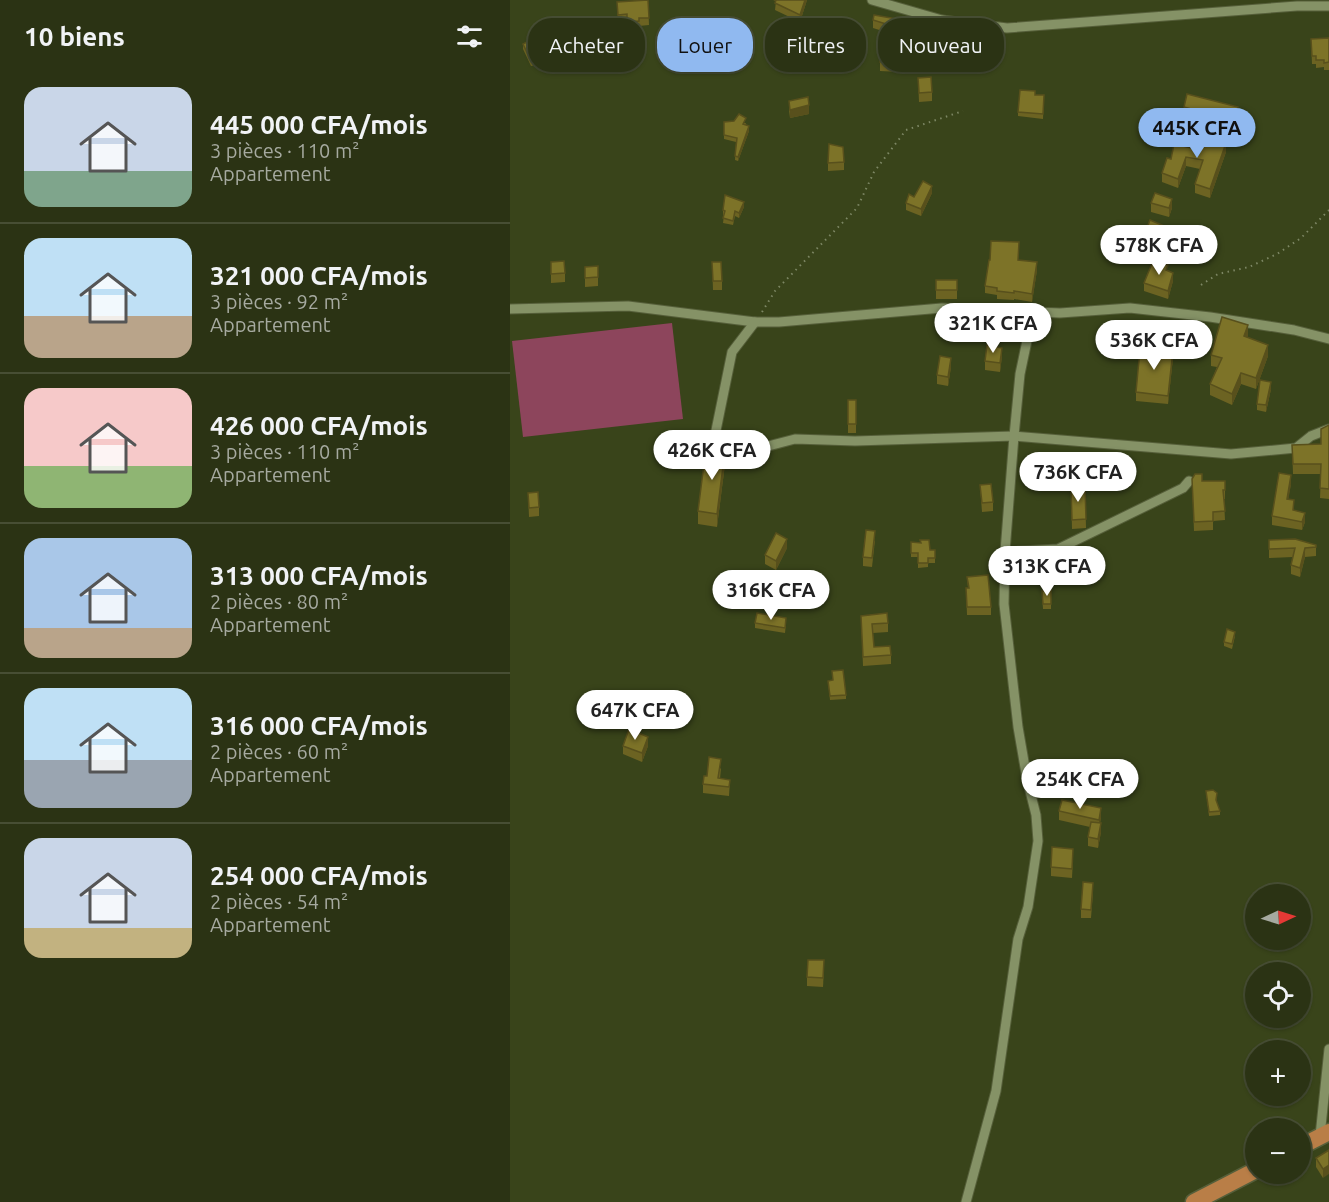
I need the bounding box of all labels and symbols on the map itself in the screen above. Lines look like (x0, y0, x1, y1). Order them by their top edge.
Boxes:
pin: 445K CFA (1135, 108, 1259, 159)
pin: 578K CFA (1097, 225, 1221, 276)
pin: 321K CFA (931, 303, 1055, 354)
pin: 536K CFA (1092, 320, 1216, 371)
pin: 426K CFA (650, 430, 774, 481)
pin: 736K CFA (1016, 452, 1140, 503)
pin: 313K CFA (985, 546, 1109, 597)
pin: 316K CFA (709, 570, 833, 621)
pin: 647K CFA (573, 690, 697, 741)
pin: 254K CFA (1018, 759, 1142, 810)
north arrow (1245, 884, 1311, 950)

